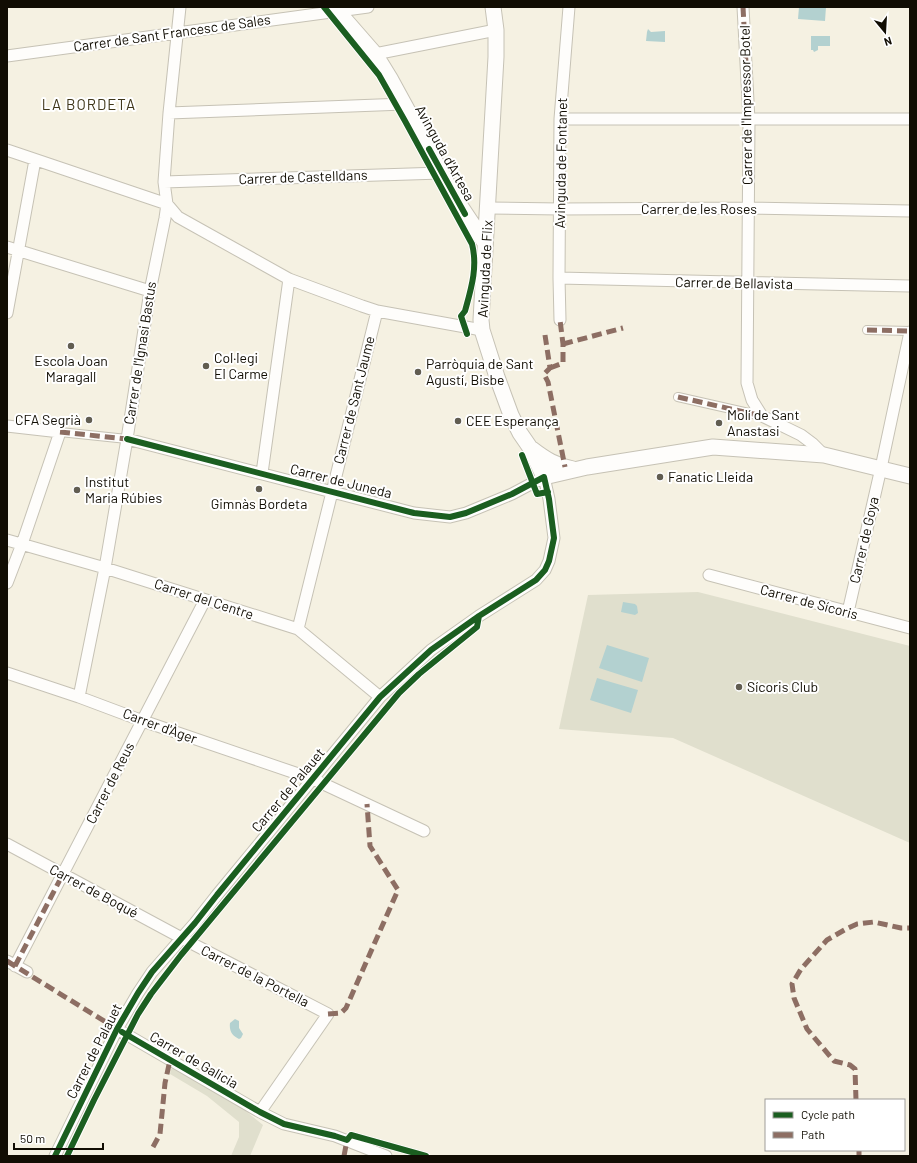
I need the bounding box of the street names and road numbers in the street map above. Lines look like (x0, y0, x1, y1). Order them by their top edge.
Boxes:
street label: Carrer de Sant Francesc de Sales (72, 10, 272, 55)
street label: Carrer de l'Impressor Botel (736, 25, 755, 185)
street label: Avinguda de Fontanet (551, 97, 570, 229)
street label: Avinguda d'Artesa (412, 102, 479, 204)
street label: Carrer de Castelldans (238, 166, 368, 187)
street label: Carrer de les Roses (641, 200, 757, 217)
street label: Avinguda de Flix (473, 219, 496, 318)
street label: Carrer de Bellavista (675, 273, 793, 292)
street label: Carrer de l'Ignasi Bastus (120, 280, 159, 426)
street label: Carrer de Sant Jaume (329, 334, 378, 466)
street label: Carrer de Juneda (288, 460, 394, 501)
street label: Carrer de Goya (845, 495, 882, 585)
street label: Carrer del Centre (152, 574, 256, 623)
street label: Carrer de Sícoris (758, 580, 860, 623)
street label: Carrer d'Àger (121, 704, 200, 747)
street label: Carrer de Reus (82, 739, 137, 826)
street label: Carrer de Palauet (247, 744, 328, 835)
street label: Carrer de Boqué (47, 860, 142, 921)
street label: Carrer de la Portella (198, 941, 312, 1010)
street label: Carrer de Palauet (62, 1000, 125, 1101)
street label: Carrer de Galicia (147, 1027, 242, 1092)

